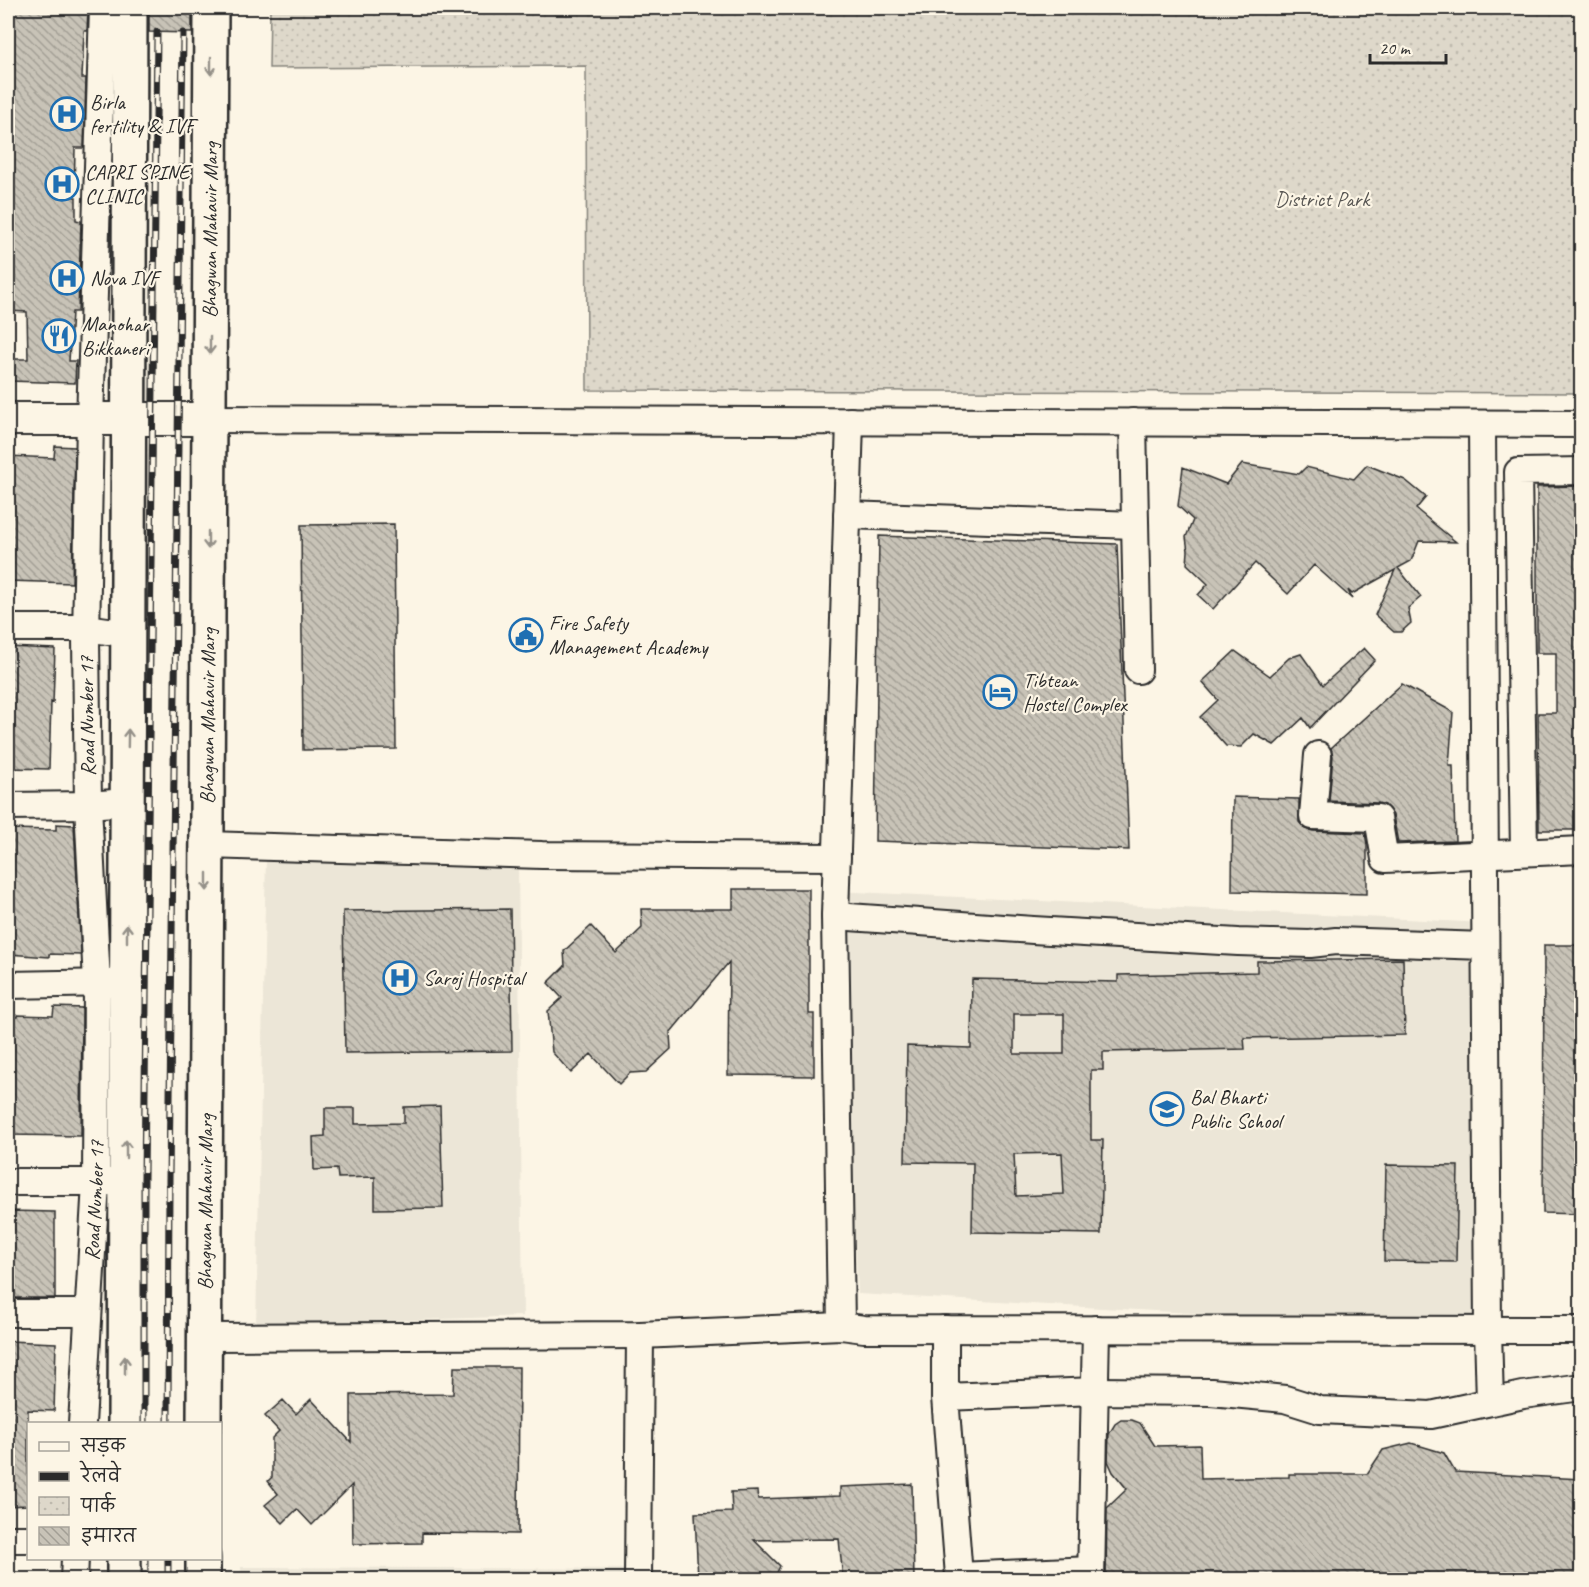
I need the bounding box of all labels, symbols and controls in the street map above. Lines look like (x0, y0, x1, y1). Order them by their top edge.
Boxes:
scale bar (1370, 27, 1446, 65)
text: 20 m (1379, 37, 1412, 59)
one-way arrow (205, 55, 217, 75)
place label: Birla fertility & IVF (90, 89, 199, 139)
hospital icon: Birla fertility & IVF (49, 96, 85, 132)
street label: Bhagwan Mahavir Marg (196, 140, 223, 318)
place label: CAPRI SPINE CLINIC (85, 159, 192, 209)
hospital icon: CAPRI SPINE CLINIC (44, 166, 80, 202)
park label: District Park (1275, 186, 1371, 212)
hospital icon: Nova IVF (49, 260, 85, 296)
place label: Nova IVF (90, 265, 162, 291)
place label: Manohar Bikkaneri (82, 311, 152, 361)
restaurant icon: Manohar Bikkaneri (41, 318, 77, 354)
one-way arrow (204, 334, 216, 354)
one-way arrow (202, 529, 214, 549)
place label: Fire Safety Management Academy (549, 610, 709, 660)
public building icon: Fire Safety Management Academy (508, 617, 544, 653)
street label: Bhagwan Mahavir Marg (194, 626, 221, 804)
street label: Road Number 17 (73, 654, 101, 776)
place label: Tibtean Hostel Complex (1023, 667, 1128, 717)
hotel icon: Tibtean Hostel Complex (982, 674, 1018, 710)
one-way arrow (122, 729, 134, 749)
one-way arrow (201, 871, 213, 891)
one-way arrow (121, 924, 133, 944)
hospital icon: Saroj Hospital (382, 960, 418, 996)
place label: Saroj Hospital (423, 965, 527, 991)
place label: Bal Bharti Public School (1190, 1084, 1285, 1134)
school or university icon: Bal Bharti Public School (1149, 1091, 1185, 1127)
street label: Bhagwan Mahavir Marg (192, 1112, 219, 1290)
street label: Road Number 17 (79, 1139, 109, 1261)
one-way arrow (120, 1140, 132, 1160)
one-way arrow (119, 1356, 131, 1376)
legend (27, 1422, 222, 1560)
text: सड़क (80, 1435, 126, 1457)
text: रेलवे (79, 1460, 122, 1487)
text: पार्क (80, 1492, 116, 1517)
text: इमारत (81, 1525, 137, 1547)

